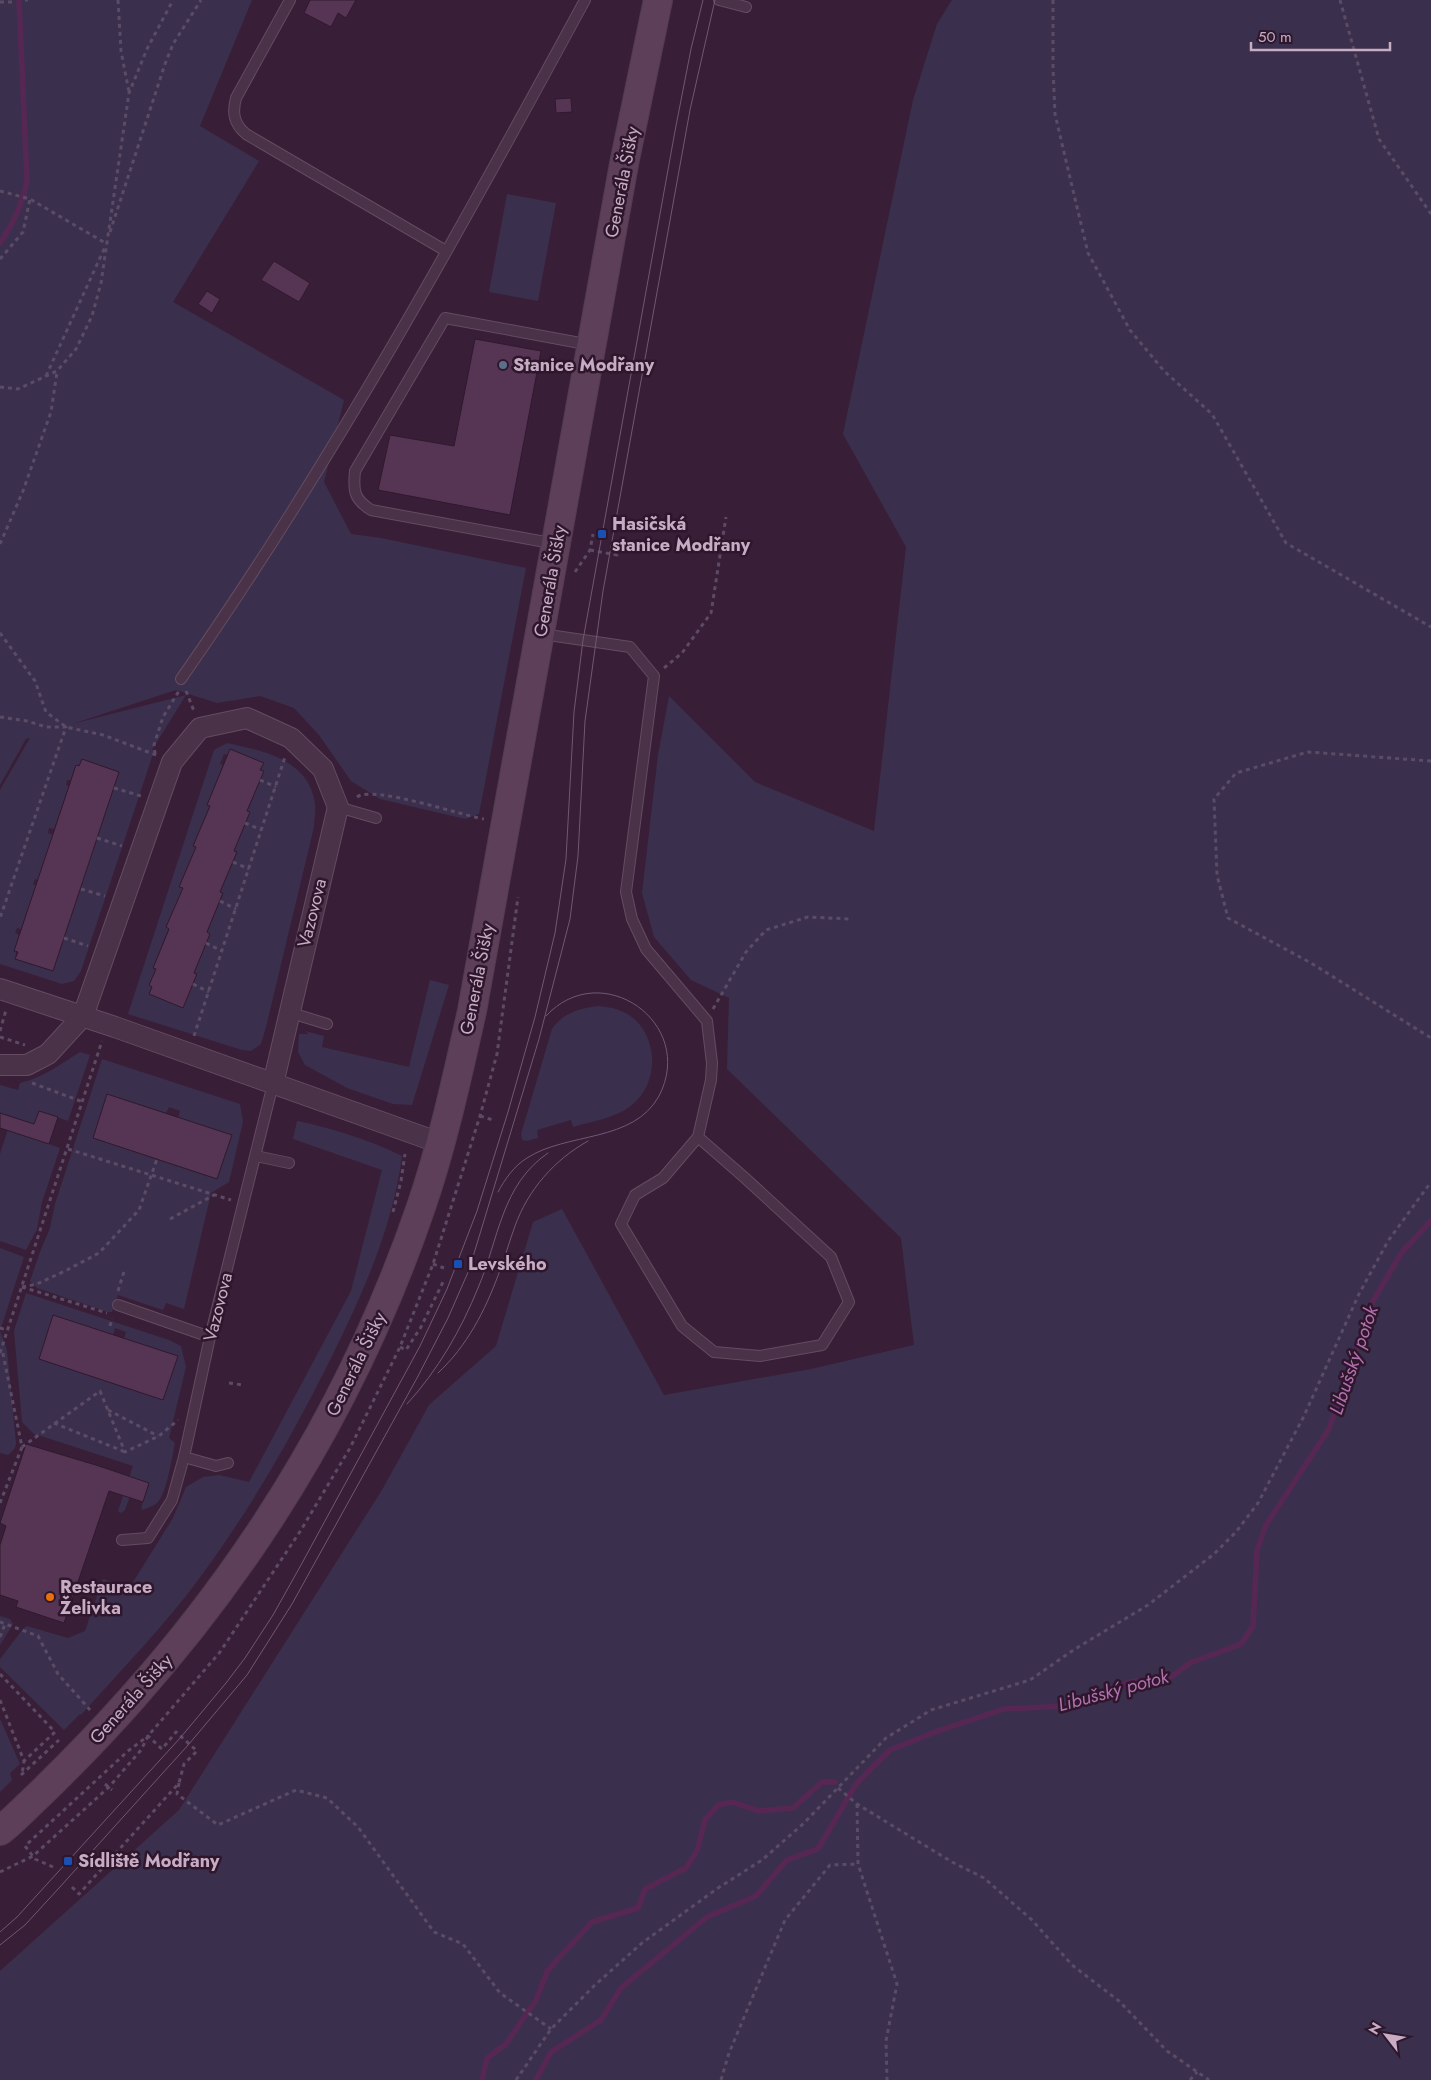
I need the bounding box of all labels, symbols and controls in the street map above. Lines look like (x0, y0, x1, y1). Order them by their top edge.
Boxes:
scale bar (1251, 20, 1390, 52)
text: 50 m (1258, 26, 1292, 48)
street label: Generála Šišky (598, 124, 646, 240)
place label: Stanice Modřany (513, 352, 655, 378)
marker: Stanice Modřany (497, 359, 509, 371)
place label: Hasičská stanice Modřany (612, 511, 751, 558)
street label: Generála Šišky (527, 523, 573, 639)
marker: Hasičská stanice Modřany (596, 528, 608, 540)
street label: Vazovova (291, 876, 333, 950)
street label: Generála Šišky (453, 921, 501, 1037)
place label: Levského (468, 1251, 547, 1277)
marker: Levského (452, 1258, 464, 1270)
street label: Vazovova (197, 1270, 239, 1344)
water label: Libušský potok (1322, 1301, 1385, 1418)
street label: Generála Šišky (320, 1307, 392, 1420)
place label: Restaurace Želivka (60, 1574, 152, 1621)
marker: Restaurace Želivka (44, 1591, 56, 1603)
street label: Generála Šišky (84, 1648, 179, 1750)
water label: Libušský potok (1055, 1663, 1172, 1718)
place label: Sídliště Modřany (78, 1848, 220, 1874)
marker: Sídliště Modřany (62, 1855, 74, 1867)
north arrow (1361, 2010, 1411, 2060)
text: N (1363, 2018, 1386, 2038)

